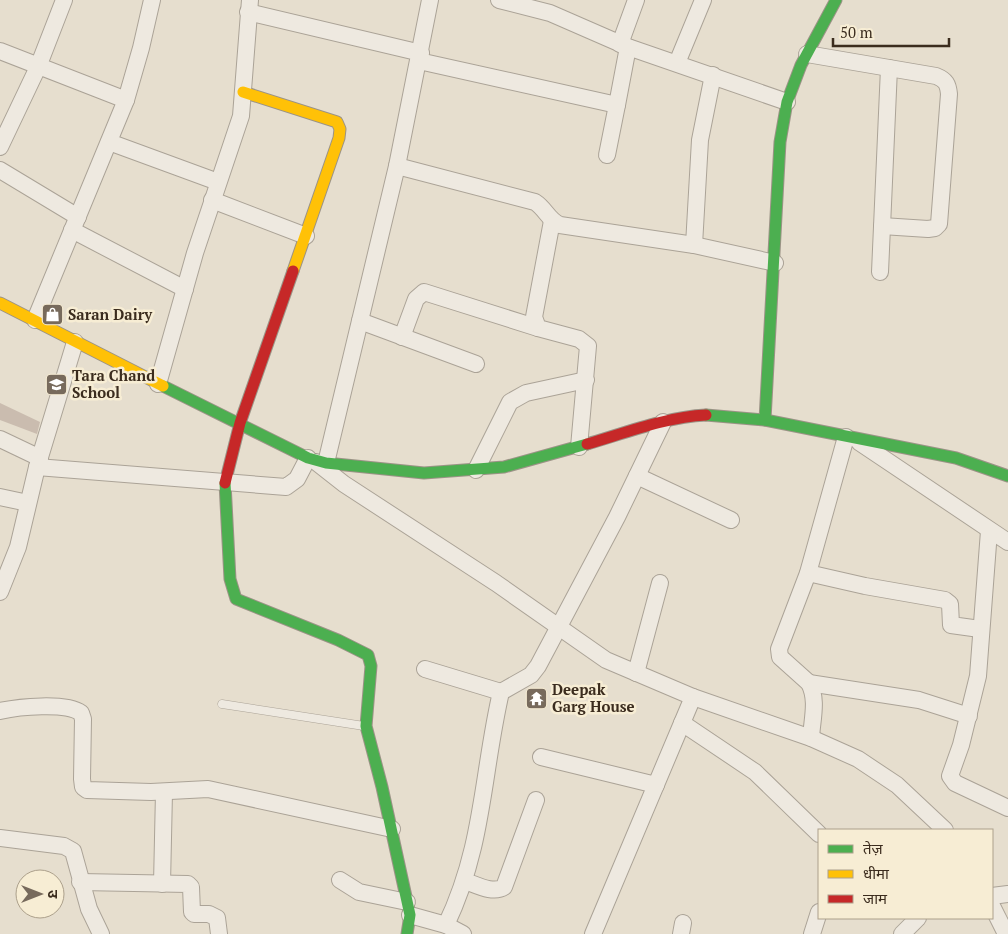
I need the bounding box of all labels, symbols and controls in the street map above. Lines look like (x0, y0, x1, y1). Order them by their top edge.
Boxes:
scale bar (833, 15, 949, 47)
text: 50 m (840, 22, 873, 42)
shop icon: Saran Dairy (40, 302, 64, 326)
place label: Saran Dairy (68, 304, 153, 324)
place label: Tara Chand School (72, 365, 155, 402)
school or university icon: Tara Chand School (44, 372, 68, 396)
place label: Deepak Garg House (552, 679, 635, 716)
temple icon: Deepak Garg House (524, 686, 548, 710)
legend (818, 829, 993, 919)
text: तेज़ (863, 838, 884, 858)
text: धीमा (863, 863, 890, 883)
north arrow (15, 869, 65, 919)
text: जाम (863, 888, 888, 908)
text: उ (44, 890, 63, 899)

